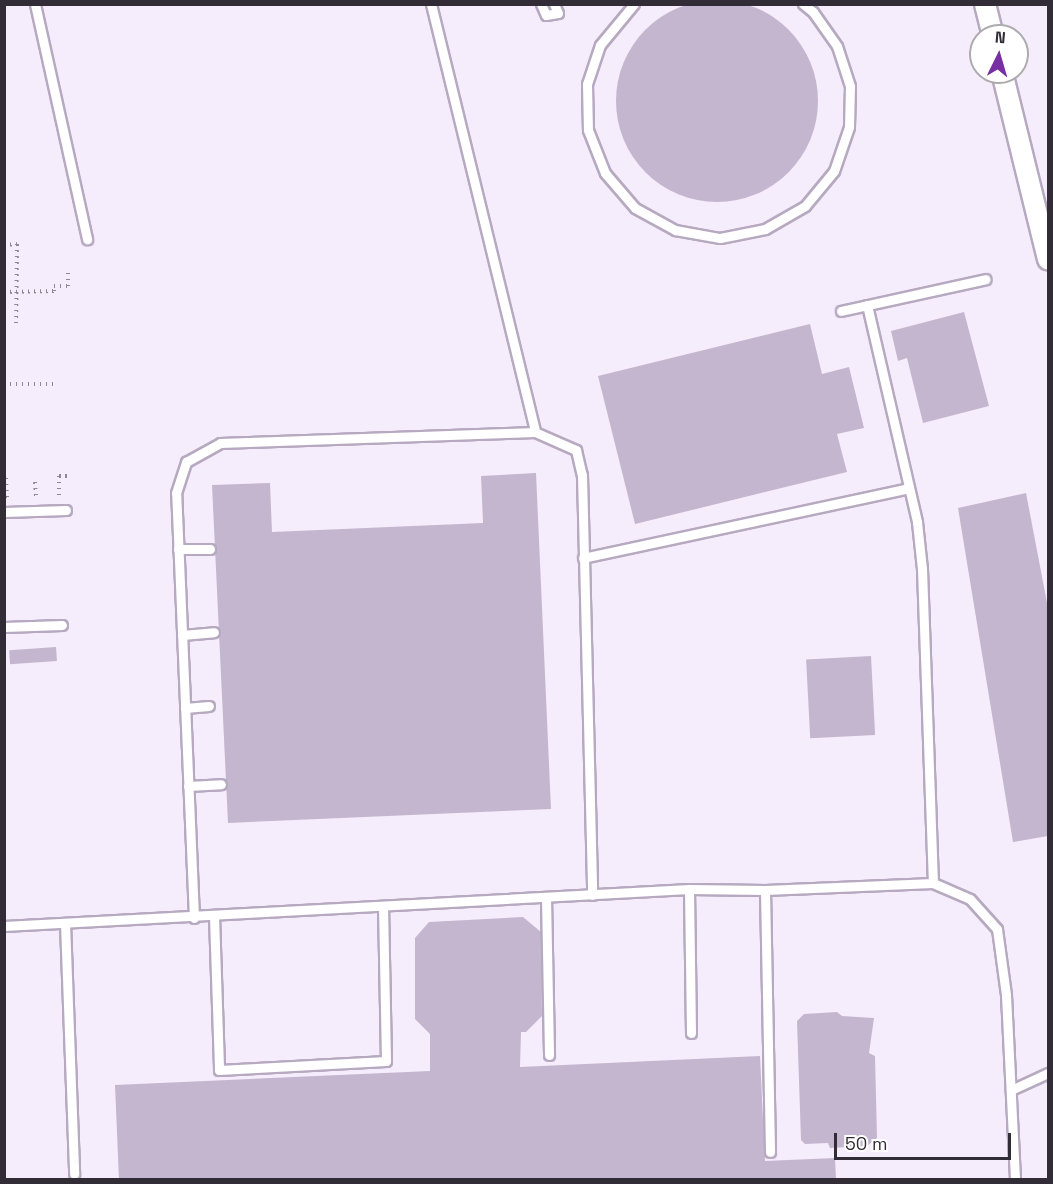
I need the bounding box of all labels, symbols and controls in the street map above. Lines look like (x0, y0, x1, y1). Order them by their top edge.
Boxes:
north arrow (969, 24, 1029, 84)
text: N (994, 27, 1007, 48)
scale bar (837, 1121, 1014, 1159)
text: 50 m (845, 1132, 887, 1155)

